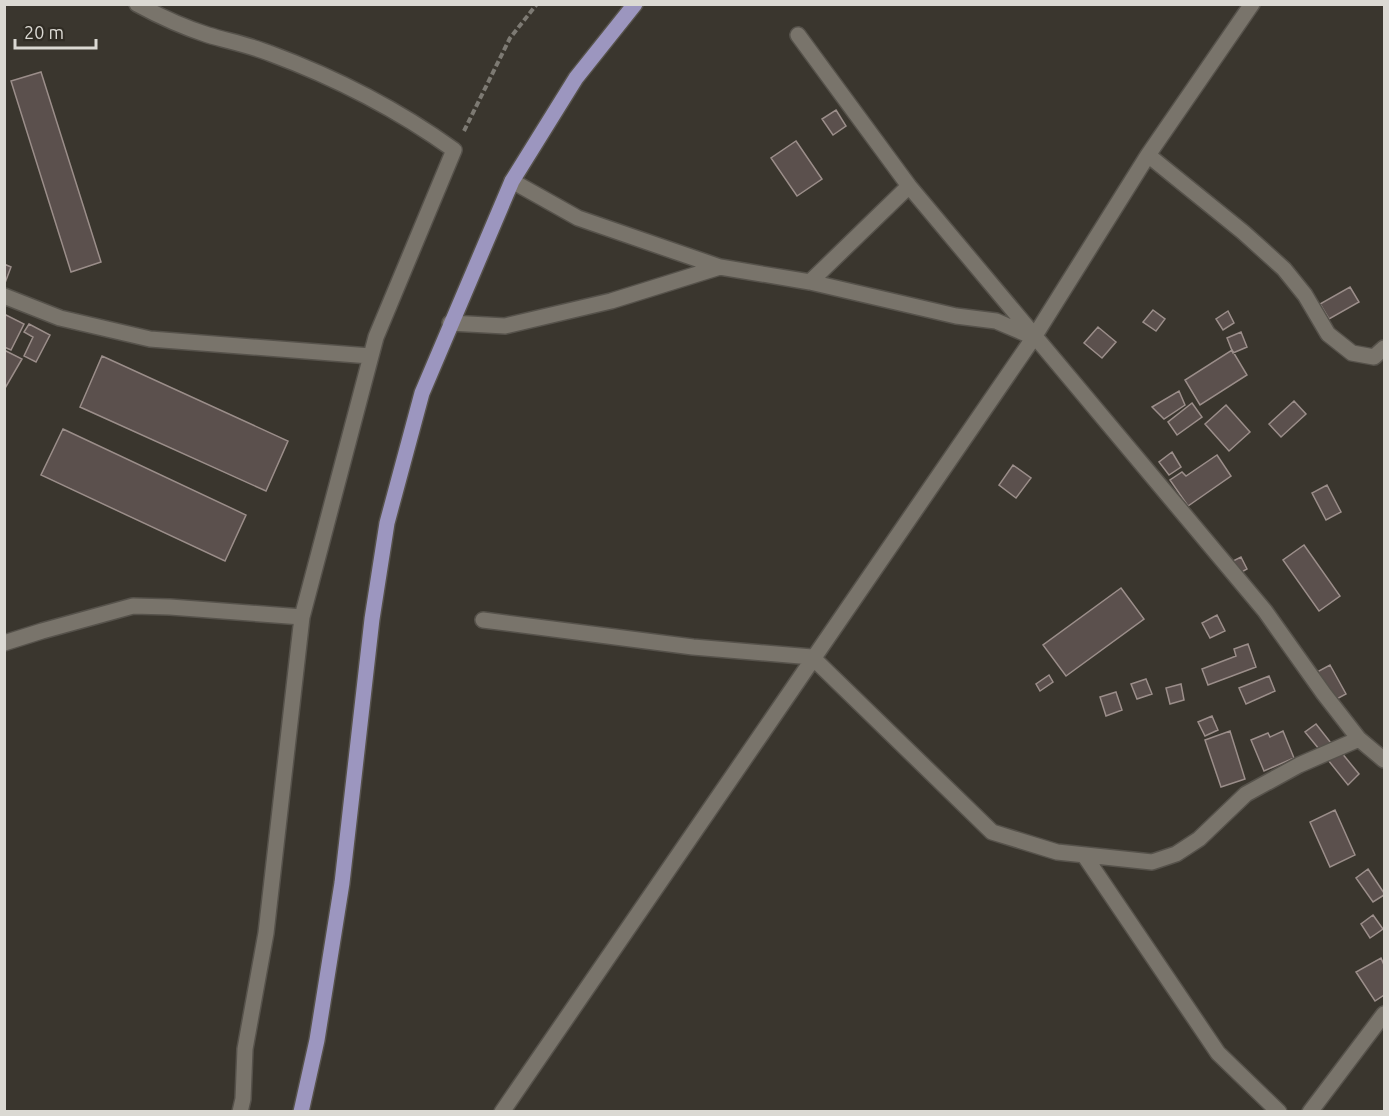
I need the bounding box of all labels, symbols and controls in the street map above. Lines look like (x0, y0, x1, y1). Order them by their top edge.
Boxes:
scale bar (15, 12, 96, 50)
text: 20 m (24, 22, 64, 42)

